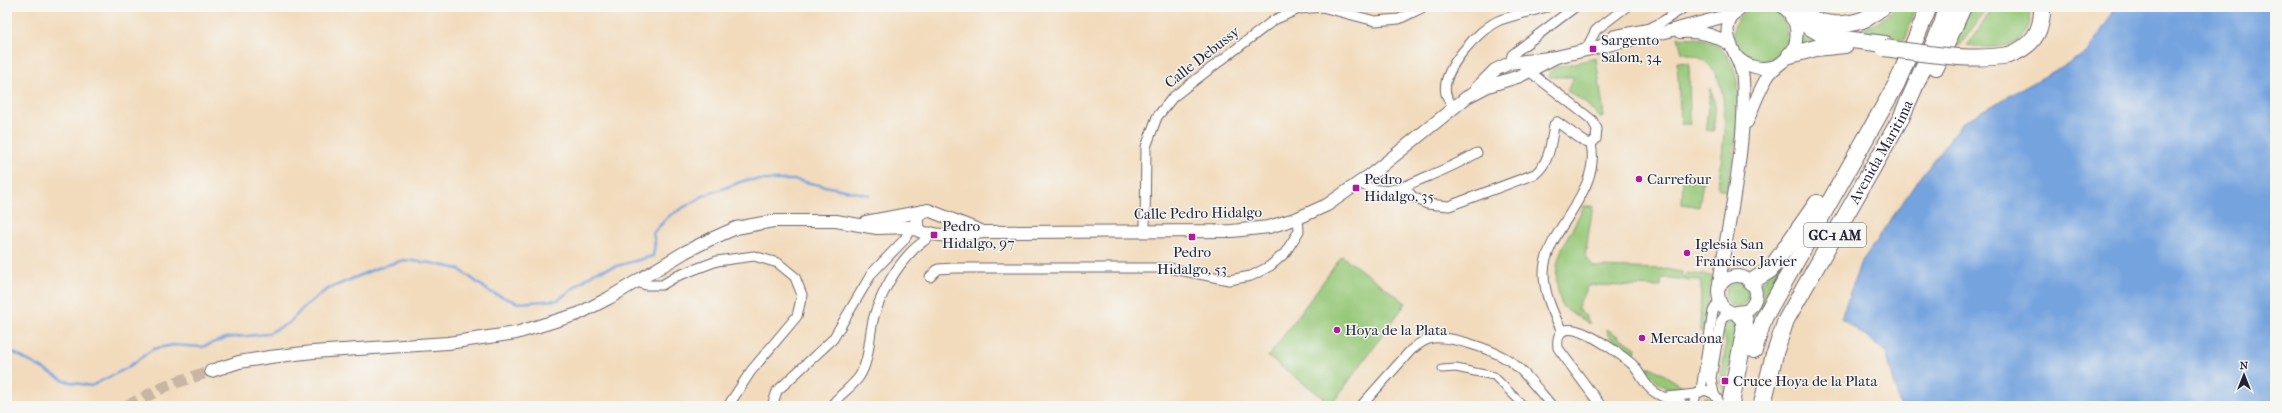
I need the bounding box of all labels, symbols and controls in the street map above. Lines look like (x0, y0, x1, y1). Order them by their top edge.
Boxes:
street label: Calle Debussy (1161, 22, 1244, 92)
place label: Sargento Salom, 34 (1601, 31, 1662, 66)
marker: Sargento Salom, 34 (1588, 44, 1598, 54)
street label: Avenida Maritima (1844, 96, 1917, 208)
place label: Pedro Hidalgo, 35 (1364, 170, 1434, 205)
place label: Carrefour (1647, 170, 1712, 188)
marker: Carrefour (1634, 174, 1644, 184)
marker: Pedro Hidalgo, 35 (1351, 183, 1361, 193)
street label: Calle Pedro Hidalgo (1134, 203, 1263, 223)
place label: Pedro Hidalgo, 97 (942, 217, 1014, 252)
road number: GC-1 AM (1804, 223, 1866, 247)
marker: Pedro Hidalgo, 97 (929, 230, 939, 240)
marker: Pedro Hidalgo, 53 (1187, 232, 1197, 242)
place label: Iglesia San Francisco Javier (1695, 235, 1797, 270)
place label: Pedro Hidalgo, 53 (1157, 243, 1227, 278)
marker: Iglesia San Francisco Javier (1682, 248, 1692, 258)
place label: Hoya de la Plata (1345, 321, 1448, 339)
marker: Hoya de la Plata (1332, 325, 1342, 335)
place label: Mercadona (1650, 329, 1723, 347)
marker: Mercadona (1637, 333, 1647, 343)
north arrow (2224, 355, 2264, 395)
text: N (2240, 359, 2249, 372)
place label: Cruce Hoya de la Plata (1733, 372, 1879, 390)
marker: Cruce Hoya de la Plata (1720, 376, 1730, 386)

